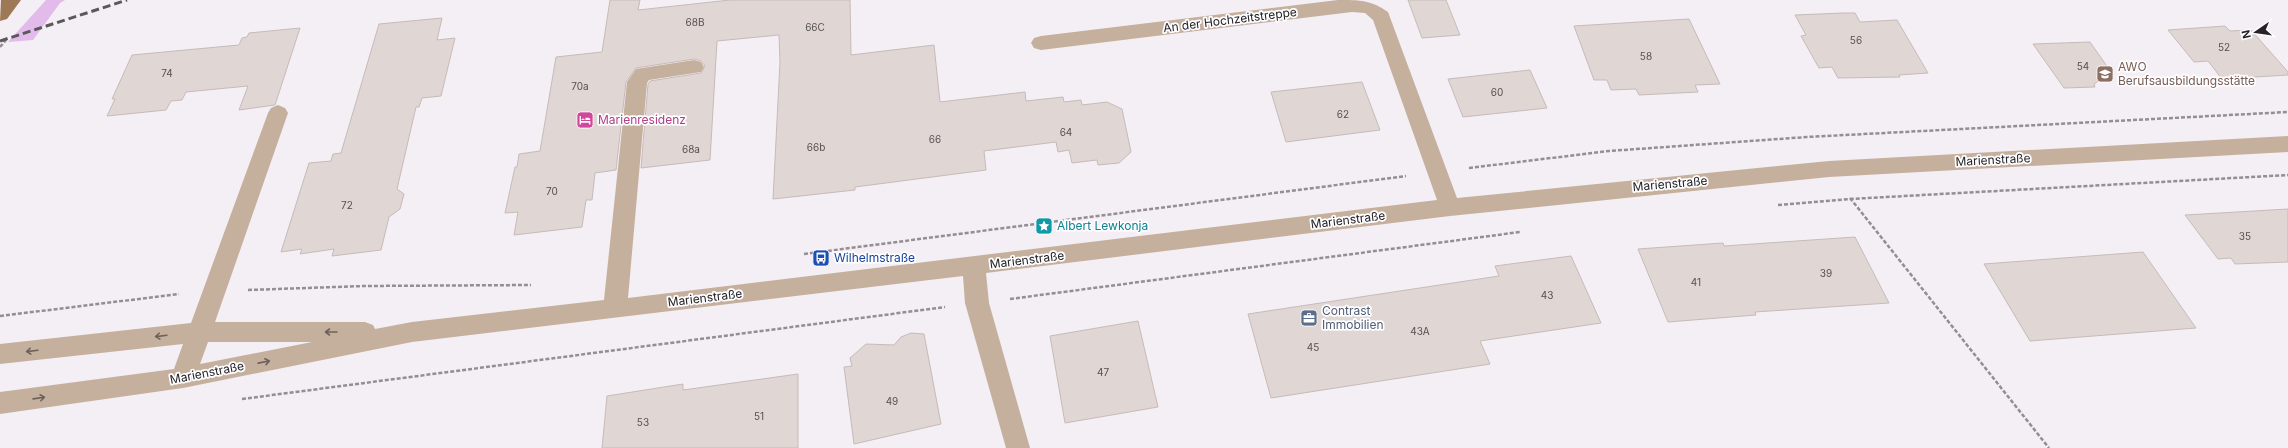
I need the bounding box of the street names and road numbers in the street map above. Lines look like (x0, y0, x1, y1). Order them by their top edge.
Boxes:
street label: An der Hochzeitstreppe (1162, 4, 1298, 35)
street label: Marienstraße (1955, 150, 2031, 169)
street label: Marienstraße (1632, 173, 1708, 194)
street label: Marienstraße (1310, 207, 1386, 232)
street label: Marienstraße (989, 247, 1065, 272)
street label: Marienstraße (667, 285, 743, 310)
street label: Marienstraße (169, 358, 245, 387)

